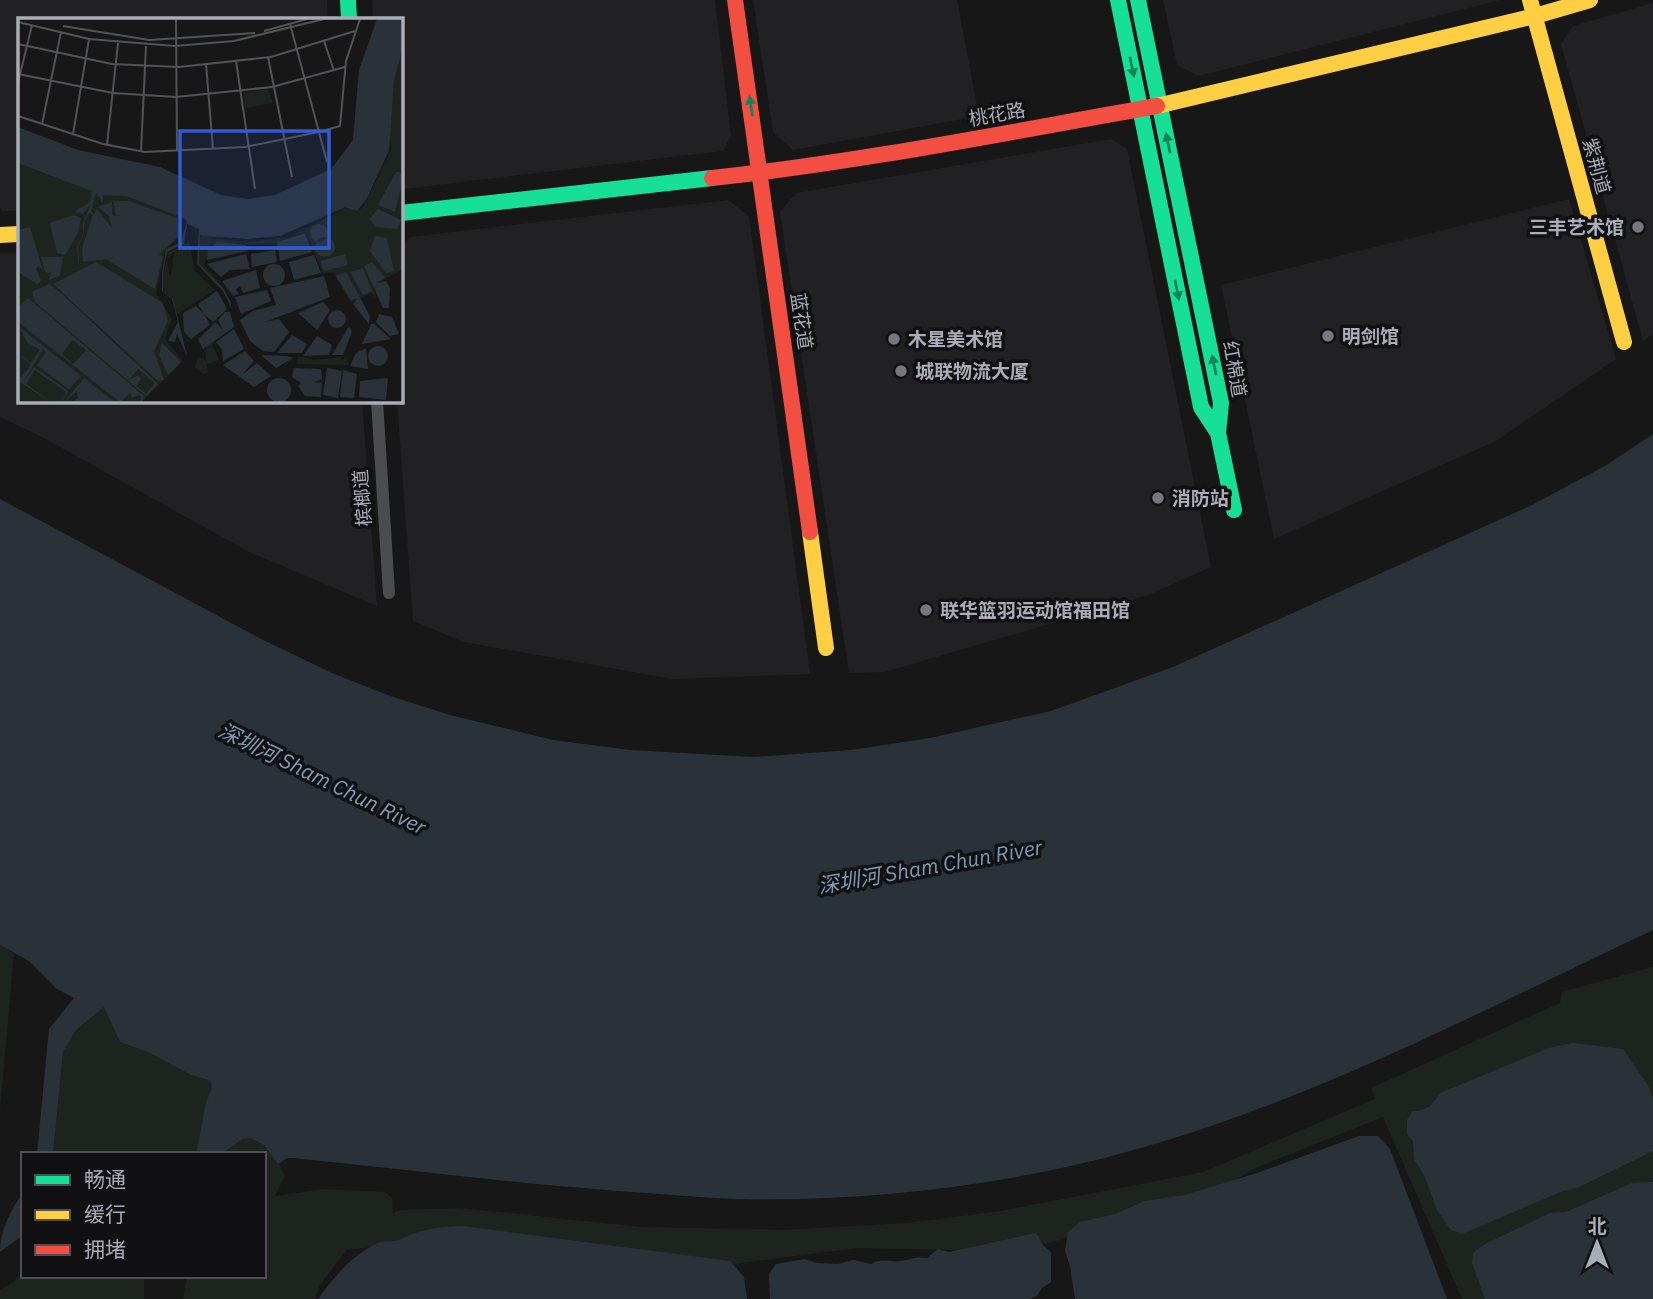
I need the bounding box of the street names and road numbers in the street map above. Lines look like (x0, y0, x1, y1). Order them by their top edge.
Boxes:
street label: 桃花路 (967, 97, 1027, 131)
street label: 紫荆道 (1578, 135, 1616, 197)
street label: 蓝花道 (786, 291, 818, 351)
street label: 红棉道 (1218, 339, 1252, 399)
street label: 槟榔道 (348, 469, 376, 527)

